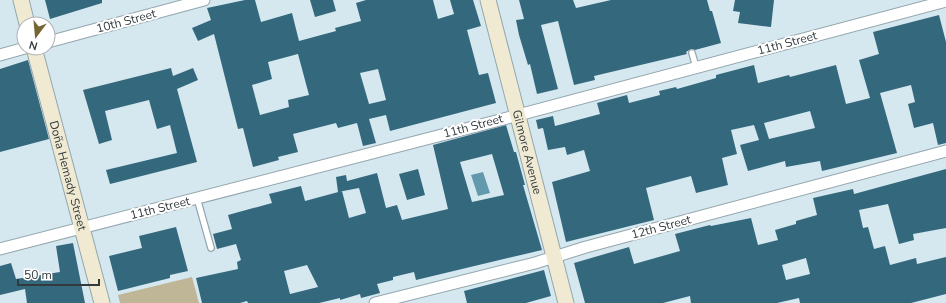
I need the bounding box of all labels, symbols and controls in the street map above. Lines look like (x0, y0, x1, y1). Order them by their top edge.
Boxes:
street label: 10th Street (94, 5, 158, 37)
north arrow (16, 16, 56, 56)
street label: 11th Street (755, 27, 819, 59)
text: N (27, 37, 39, 53)
street label: Gilmore Avenue (509, 108, 546, 196)
street label: 11th Street (441, 110, 505, 142)
street label: Doña Hemady Street (46, 119, 91, 233)
street label: 11th Street (128, 193, 192, 223)
street label: 12th Street (629, 211, 693, 243)
scale bar (18, 261, 99, 287)
text: 50 m (24, 267, 52, 283)

